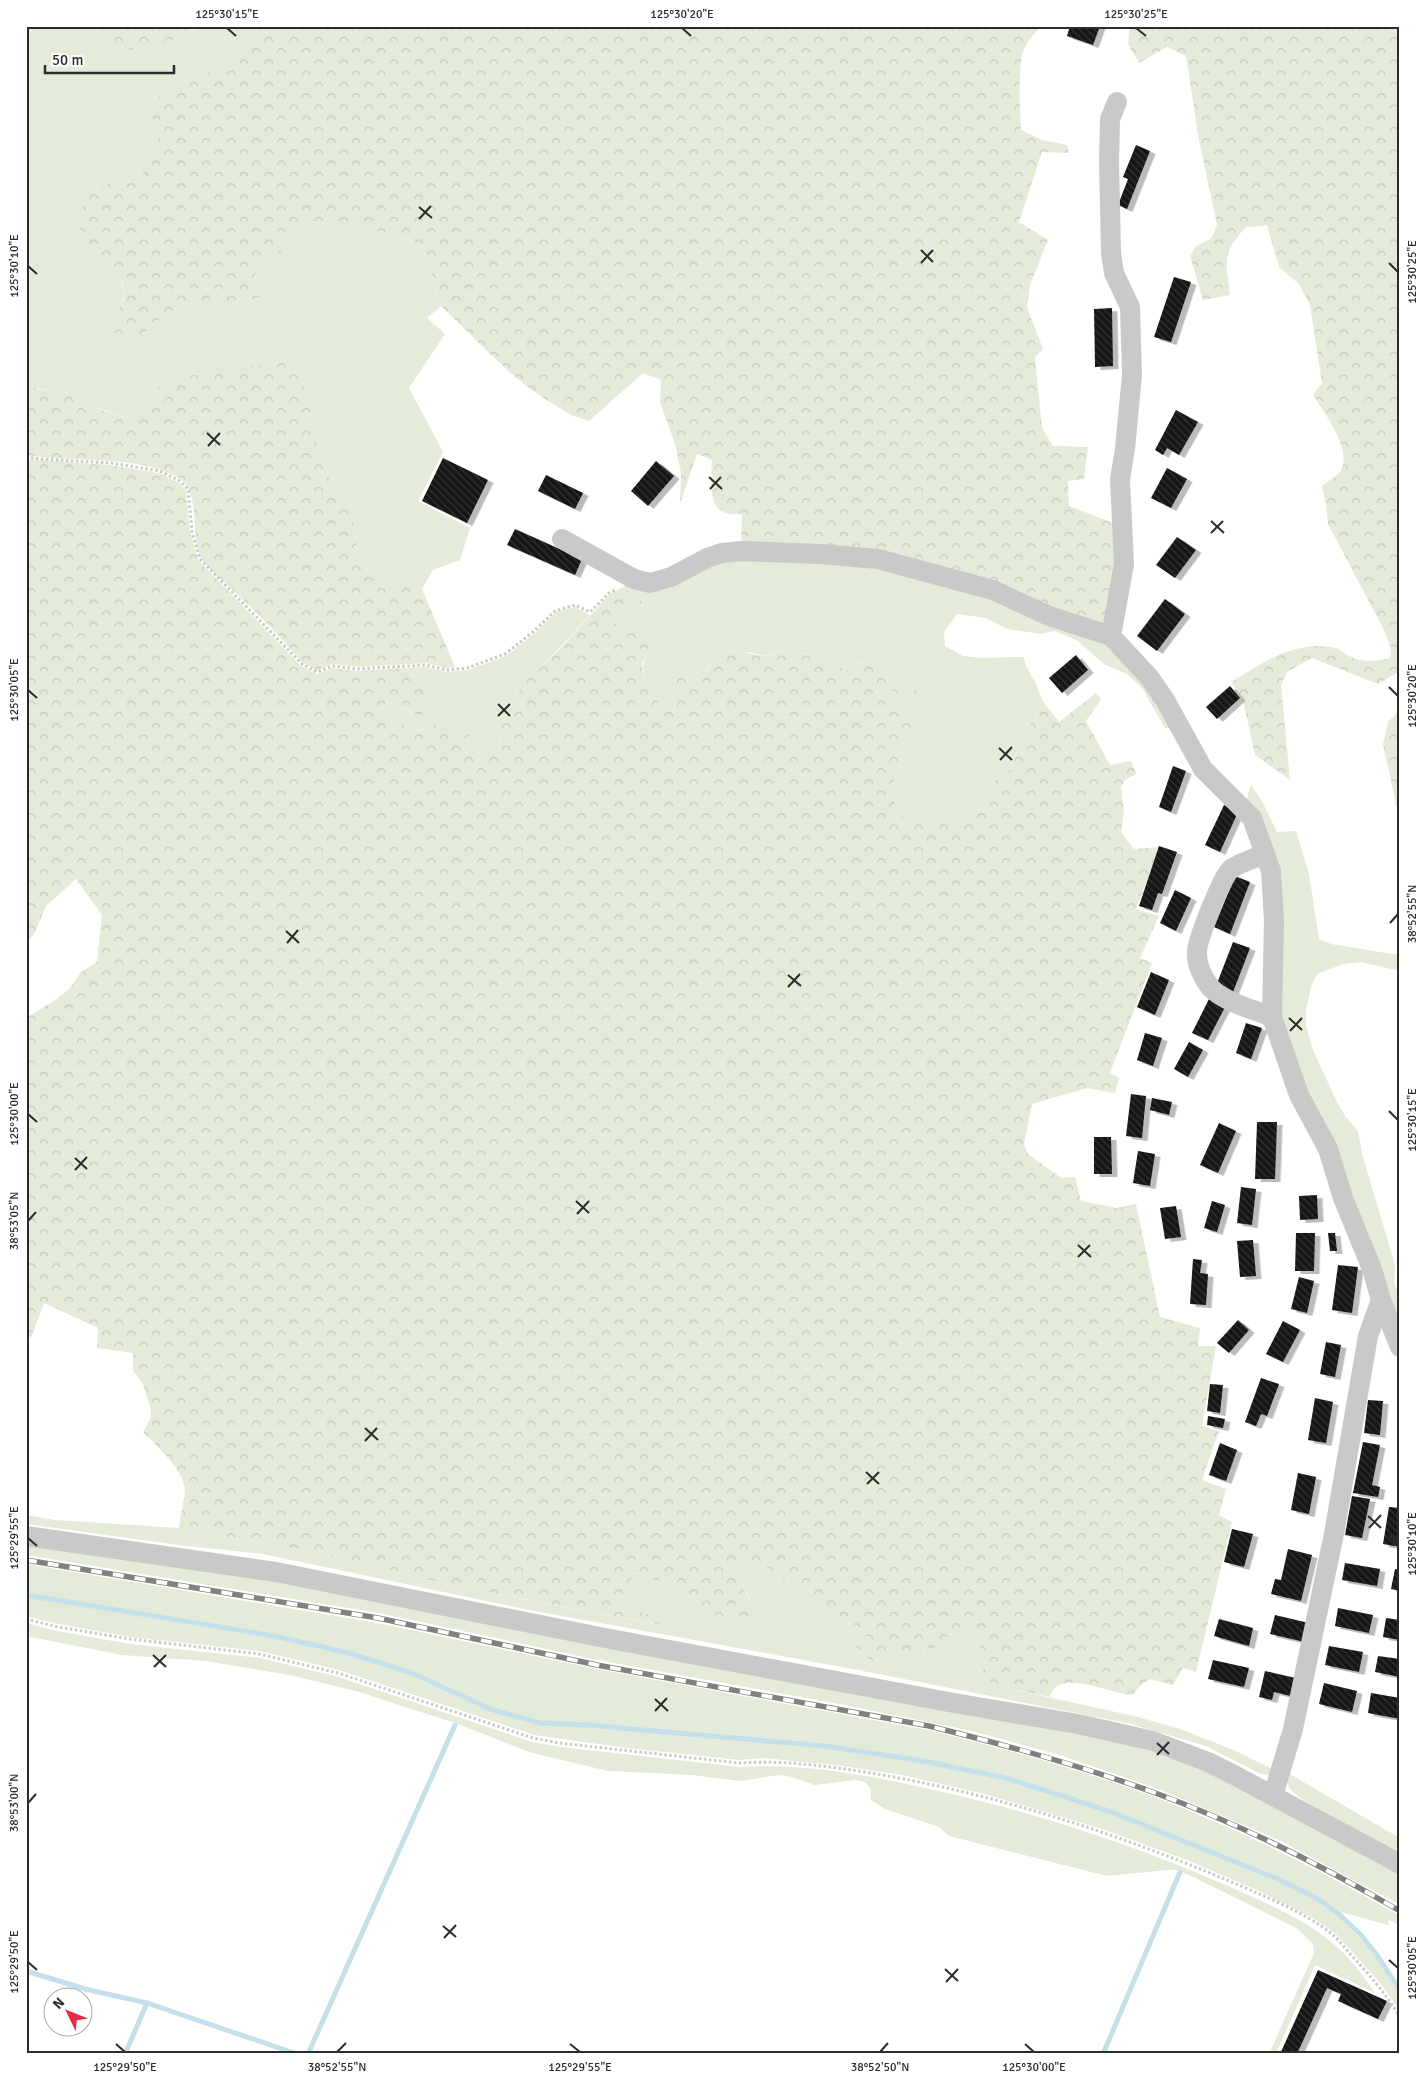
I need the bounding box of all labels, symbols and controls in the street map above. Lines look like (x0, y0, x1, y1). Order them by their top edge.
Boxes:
text: 125°30'15"E (195, 7, 259, 22)
text: 125°30'20"E (650, 7, 714, 22)
text: 125°30'25"E (1104, 7, 1168, 22)
scale bar (45, 42, 174, 74)
text: 50 m (52, 51, 83, 69)
text: 125°30'10"E (7, 234, 22, 298)
text: 125°30'25"E (1405, 240, 1420, 304)
text: 125°30'05"E (7, 658, 22, 722)
text: 125°30'20"E (1405, 664, 1420, 728)
text: 38°52'55"N (1405, 885, 1420, 943)
text: 125°30'00"E (7, 1082, 22, 1146)
text: 125°30'15"E (1405, 1088, 1420, 1152)
text: 38°53'05"N (7, 1192, 22, 1250)
text: 125°29'55"E (7, 1506, 22, 1570)
text: 125°30'10"E (1405, 1512, 1420, 1576)
text: 38°53'00"N (7, 1774, 22, 1832)
text: 125°29'50"E (7, 1930, 22, 1994)
text: 125°30'05"E (1405, 1936, 1420, 2000)
north arrow (42, 1988, 92, 2038)
text: N (49, 1994, 68, 2013)
text: 125°29'50"E (93, 2060, 157, 2075)
text: 38°52'55"N (308, 2060, 366, 2075)
text: 125°29'55"E (548, 2060, 612, 2075)
text: 38°52'50"N (851, 2060, 909, 2075)
text: 125°30'00"E (1002, 2060, 1066, 2075)

